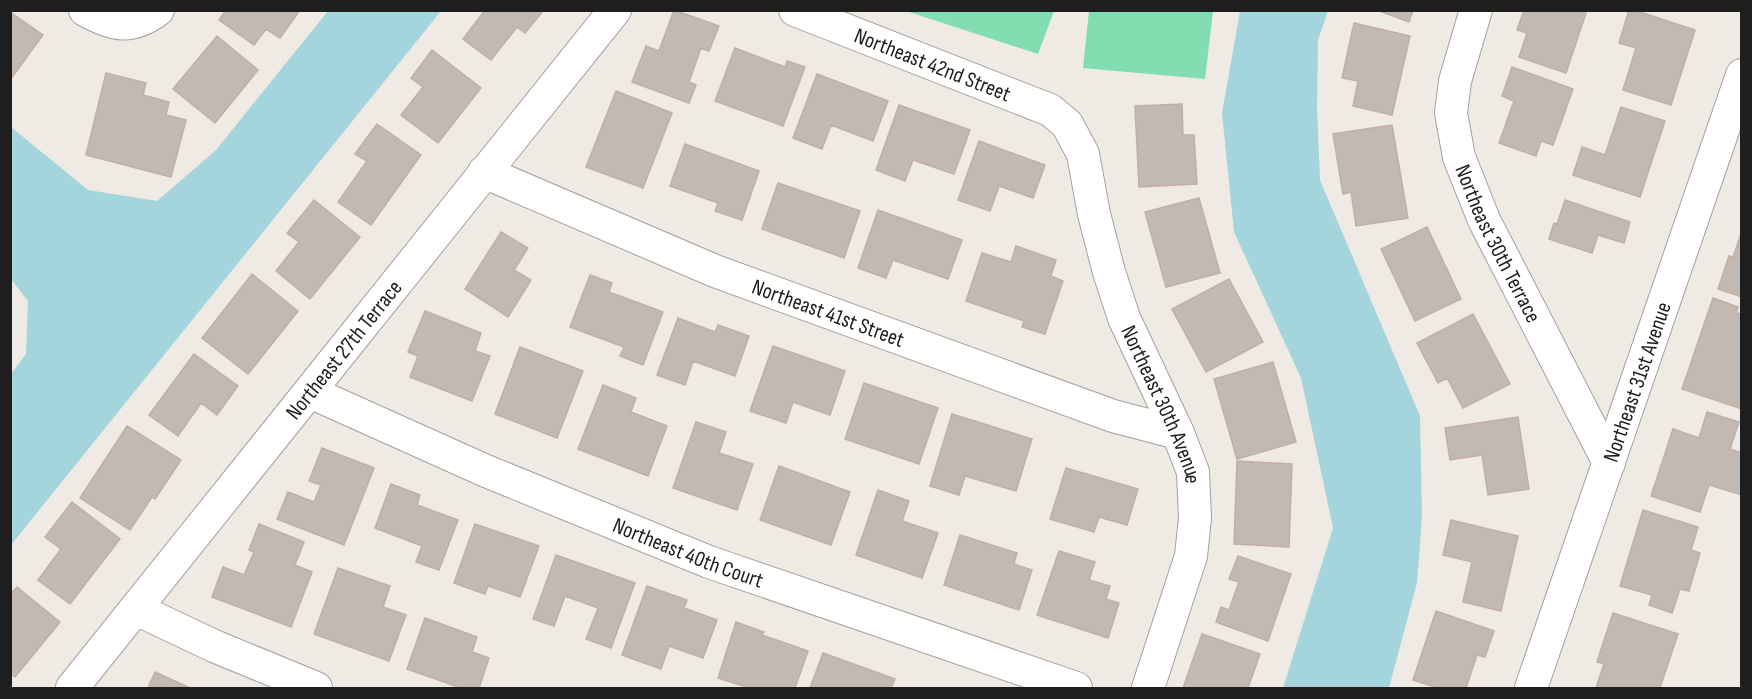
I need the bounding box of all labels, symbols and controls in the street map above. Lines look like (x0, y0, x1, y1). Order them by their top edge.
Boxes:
street label: Northeast 42nd Street (850, 23, 1014, 108)
street label: Northeast 30th Terrace (1448, 161, 1546, 328)
street label: Northeast 41st Street (748, 274, 908, 354)
street label: Northeast 27th Terrace (280, 275, 408, 425)
street label: Northeast 31st Avenue (1598, 299, 1678, 466)
street label: Northeast 30th Avenue (1114, 321, 1205, 484)
street label: Northeast 40th Court (608, 512, 767, 595)

